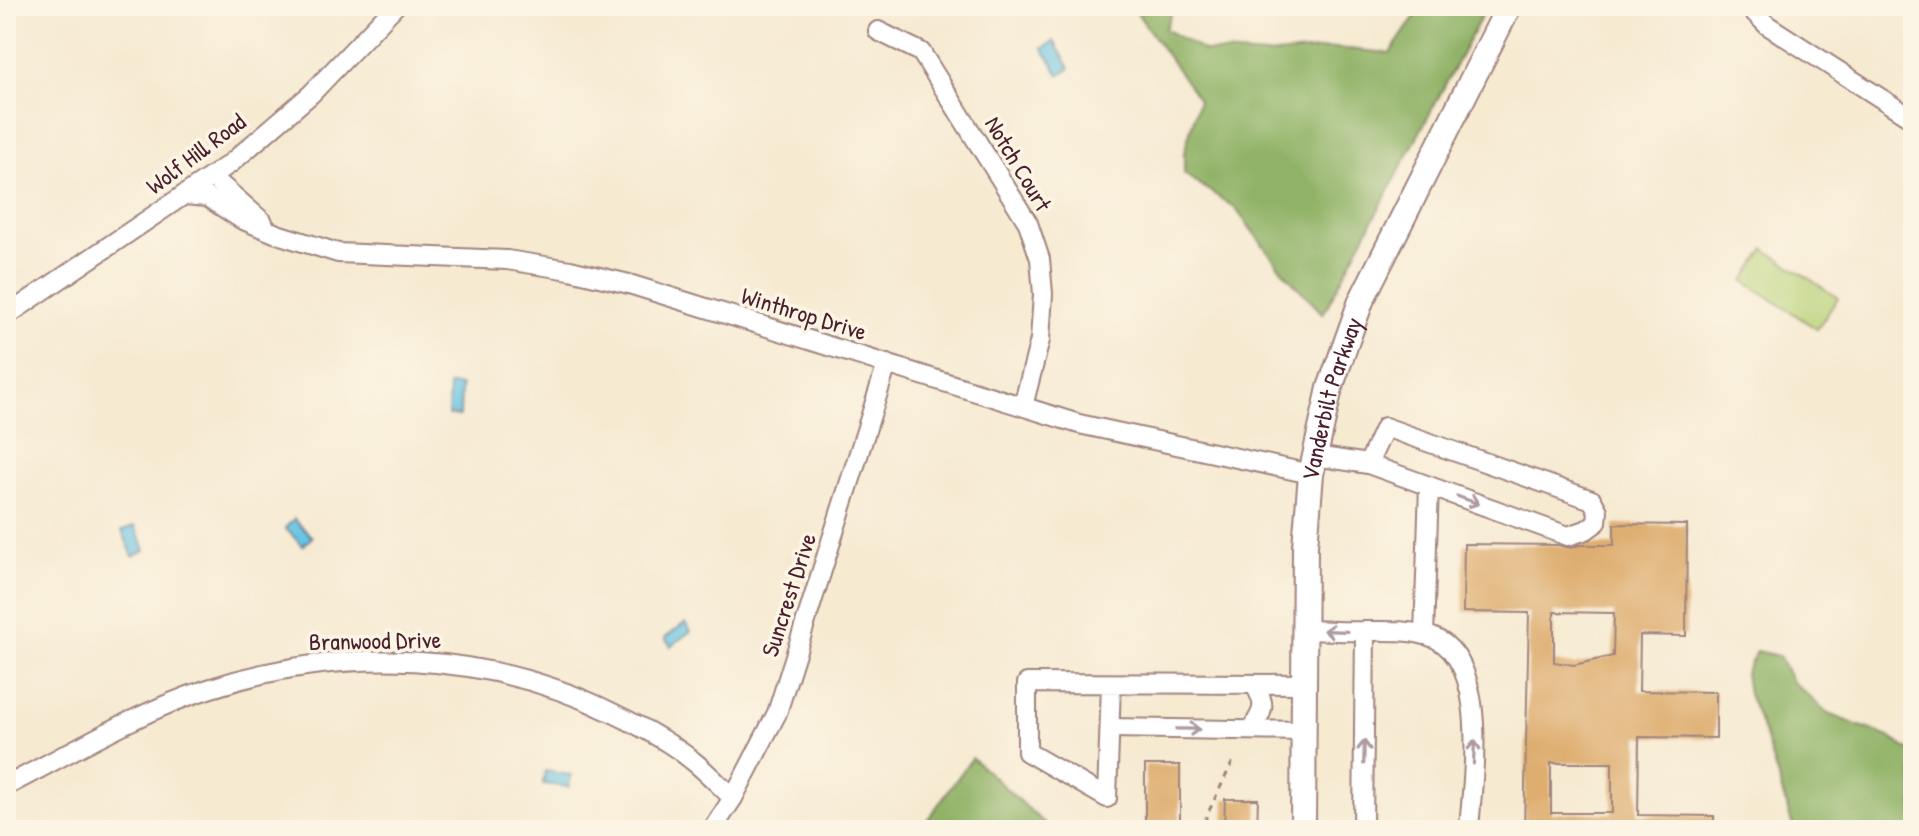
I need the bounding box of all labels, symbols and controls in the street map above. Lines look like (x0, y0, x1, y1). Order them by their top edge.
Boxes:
street label: Wolf Hill Road (139, 105, 252, 201)
street label: Notch Court (978, 110, 1060, 218)
street label: Winthrop Drive (738, 279, 871, 347)
street label: Vanderbilt Parkway (1293, 313, 1369, 484)
one-way arrow (1455, 494, 1480, 509)
street label: Suncrest Drive (753, 529, 823, 660)
street label: Branwood Drive (309, 623, 442, 657)
one-way arrow (1322, 623, 1349, 638)
one-way arrow (1174, 721, 1201, 737)
one-way arrow (1356, 739, 1372, 766)
one-way arrow (1466, 739, 1481, 766)

